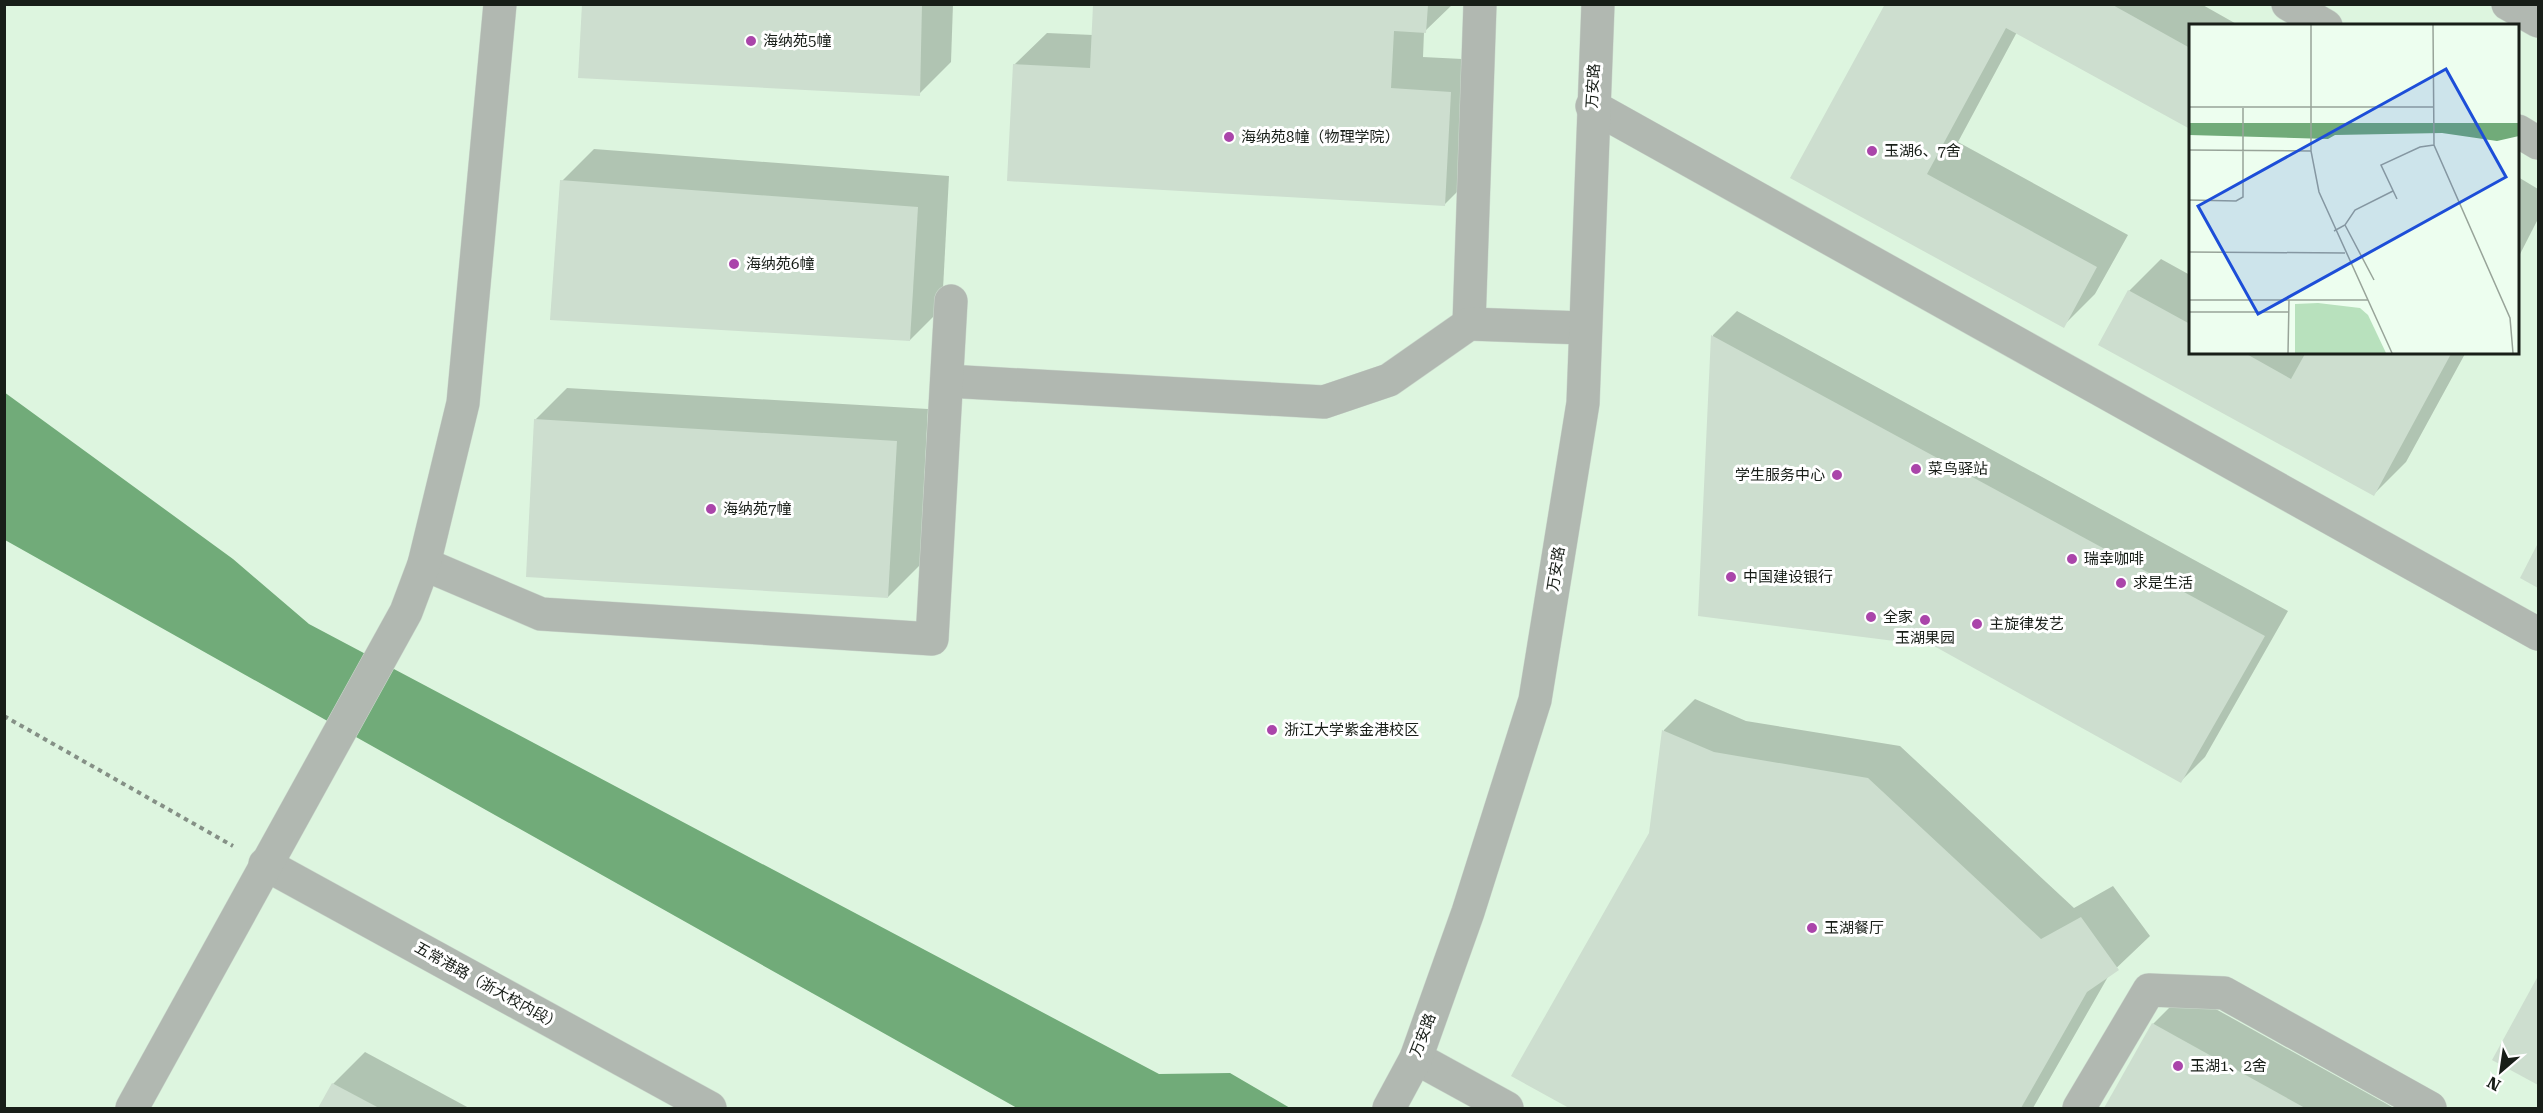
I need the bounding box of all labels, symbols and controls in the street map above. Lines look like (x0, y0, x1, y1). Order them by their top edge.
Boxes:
inset map (2189, 24, 2519, 354)
place label: 海纳苑5幢 (763, 32, 831, 50)
marker: 海纳苑5幢 (744, 34, 758, 48)
street label: 万安路 (1583, 63, 1603, 109)
place label: 海纳苑8幢（物理学院） (1241, 128, 1399, 146)
marker: 海纳苑8幢（物理学院） (1222, 130, 1236, 144)
place label: 玉湖6、7舍 (1884, 142, 1961, 160)
marker: 玉湖6、7舍 (1865, 144, 1879, 158)
place label: 海纳苑6幢 (746, 255, 814, 273)
marker: 海纳苑6幢 (727, 257, 741, 271)
place label: 菜鸟驿站 (1928, 460, 1988, 478)
marker: 菜鸟驿站 (1909, 462, 1923, 476)
place label: 学生服务中心 (1735, 466, 1825, 484)
marker: 学生服务中心 (1830, 468, 1844, 482)
place label: 海纳苑7幢 (723, 500, 791, 518)
marker: 海纳苑7幢 (704, 502, 718, 516)
street label: 万安路 (1544, 545, 1568, 593)
place label: 瑞幸咖啡 (2084, 550, 2144, 568)
marker: 瑞幸咖啡 (2065, 552, 2079, 566)
place label: 中国建设银行 (1743, 568, 1833, 586)
marker: 中国建设银行 (1724, 570, 1738, 584)
place label: 求是生活 (2133, 574, 2193, 592)
marker: 求是生活 (2114, 576, 2128, 590)
place label: 全家 (1883, 608, 1913, 626)
marker: 全家 (1864, 610, 1878, 624)
marker: 玉湖果园 (1918, 613, 1932, 627)
place label: 主旋律发艺 (1989, 615, 2064, 633)
marker: 主旋律发艺 (1970, 617, 1984, 631)
place label: 玉湖果园 (1895, 629, 1955, 647)
place label: 浙江大学紫金港校区 (1284, 721, 1419, 739)
marker: 浙江大学紫金港校区 (1265, 723, 1279, 737)
place label: 玉湖餐厅 (1824, 919, 1884, 937)
marker: 玉湖餐厅 (1805, 921, 1819, 935)
street label: 五常港路（浙大校内段） (411, 938, 565, 1034)
street label: 万安路 (1407, 1011, 1439, 1059)
north arrow (2471, 1041, 2531, 1101)
place label: 玉湖1、2舍 (2190, 1057, 2267, 1075)
marker: 玉湖1、2舍 (2171, 1059, 2185, 1073)
text: N (2484, 1072, 2504, 1095)

